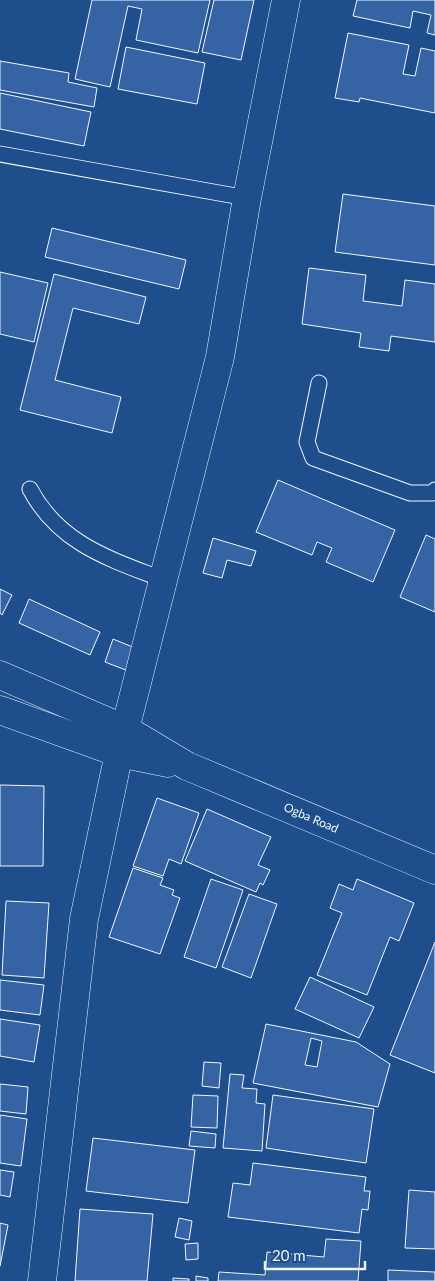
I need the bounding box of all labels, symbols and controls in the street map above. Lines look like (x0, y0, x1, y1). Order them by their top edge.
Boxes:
street label: Ogba Road (282, 799, 341, 836)
scale bar (265, 1238, 365, 1270)
text: 20 m (272, 1246, 306, 1264)

